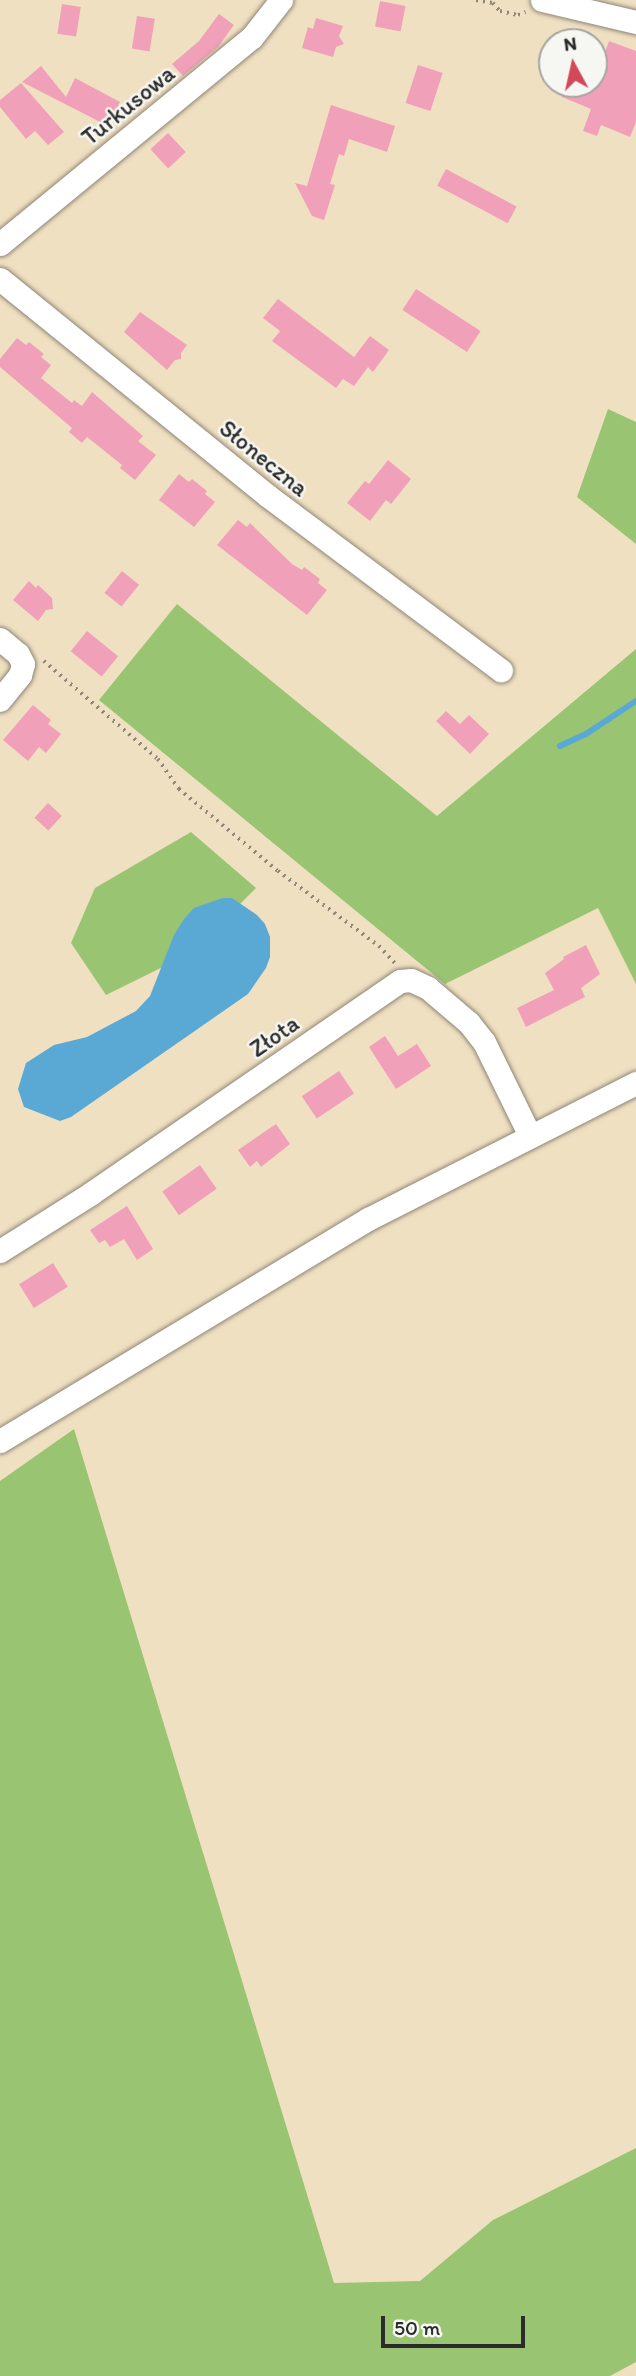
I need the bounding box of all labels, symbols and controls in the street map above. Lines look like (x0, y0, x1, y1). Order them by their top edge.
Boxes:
north arrow (538, 28, 608, 98)
text: N (562, 31, 578, 56)
street label: Turkusowa (76, 59, 180, 151)
street label: Słoneczna (214, 414, 314, 502)
street label: Złota (244, 1009, 304, 1063)
scale bar (384, 2302, 528, 2346)
text: 50 m (394, 2315, 440, 2340)

